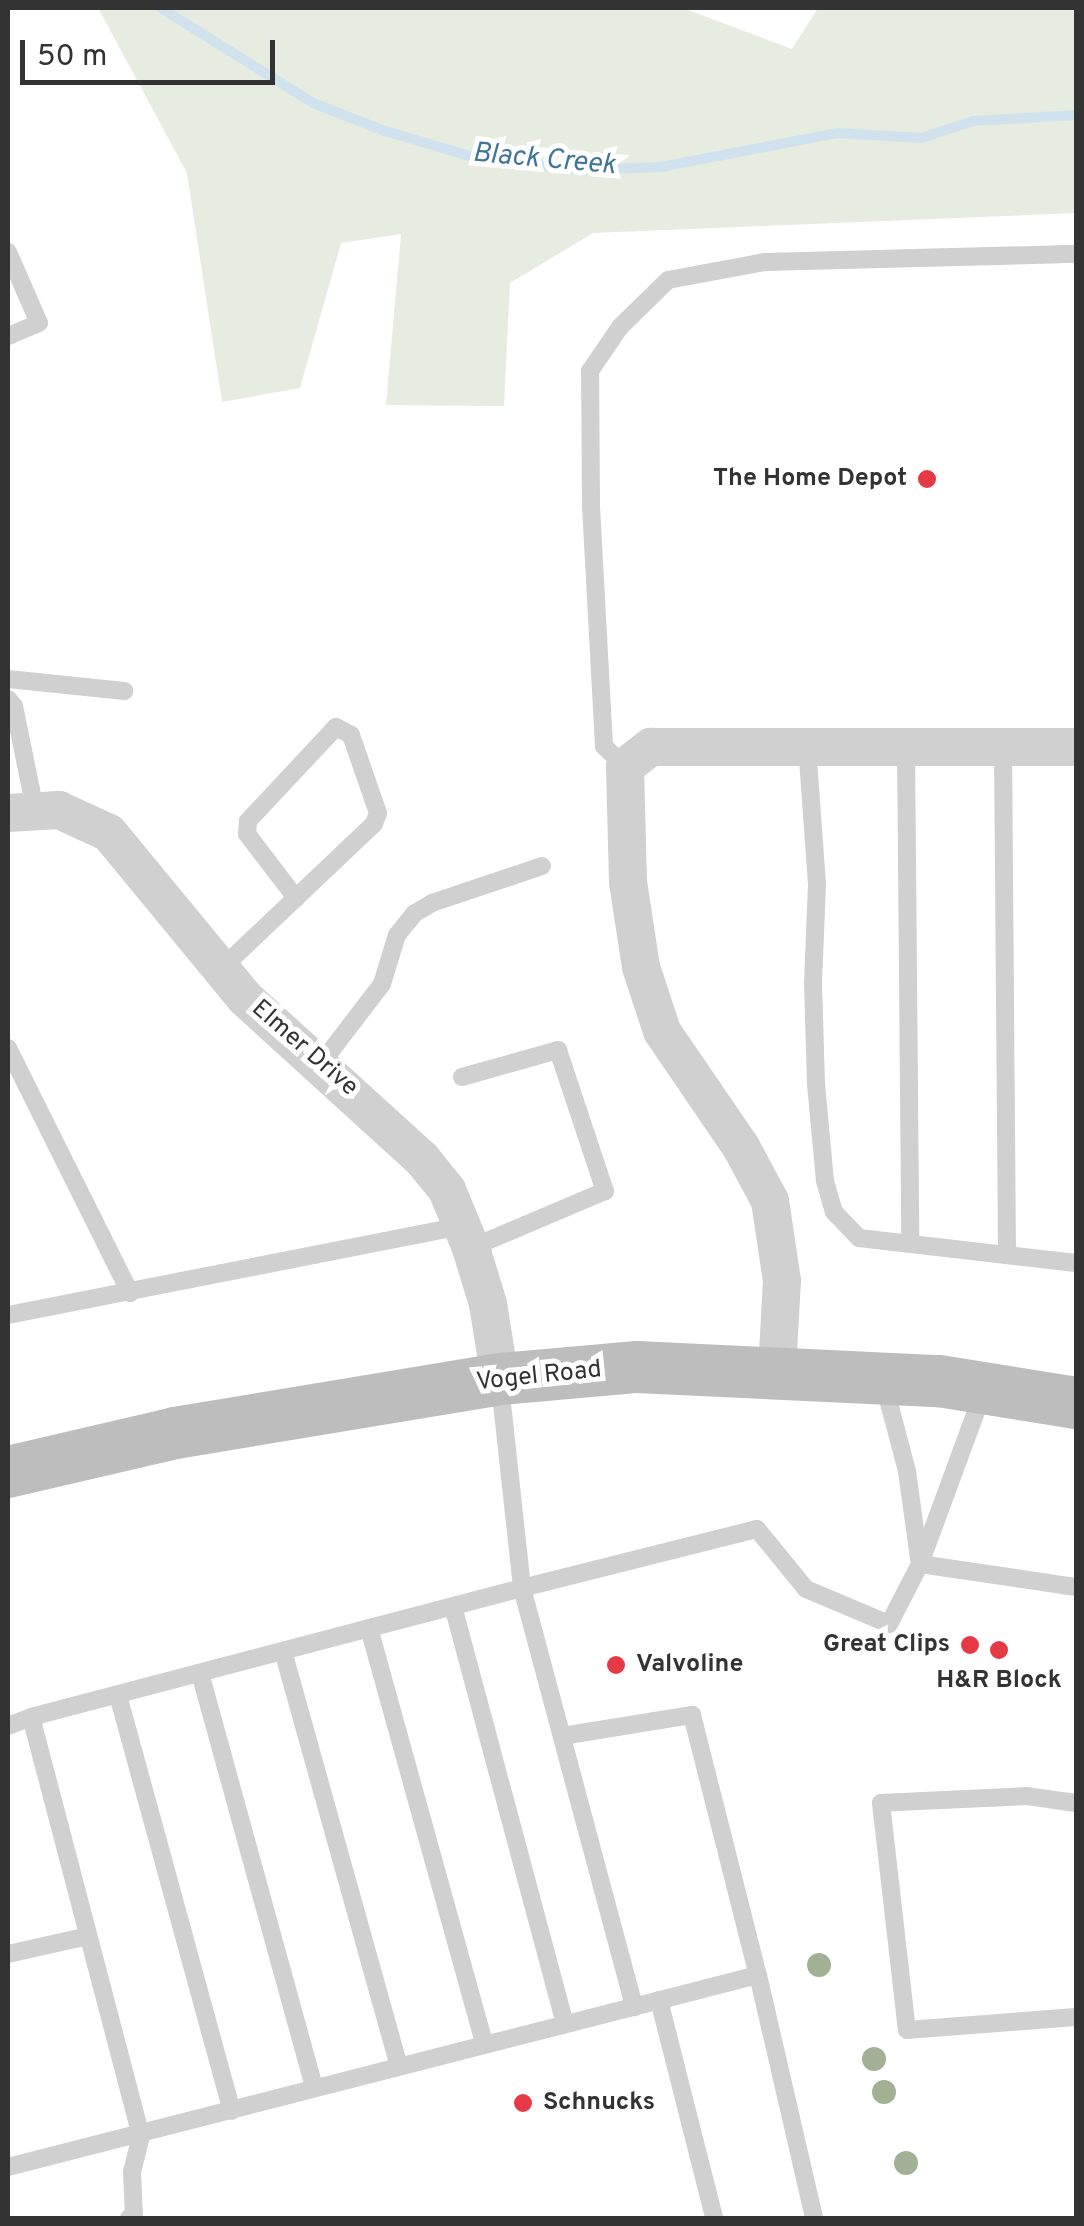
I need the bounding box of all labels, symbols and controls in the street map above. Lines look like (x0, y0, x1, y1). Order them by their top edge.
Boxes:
scale bar (25, 20, 280, 82)
text: 50 m (37, 39, 107, 76)
water label: Black Creek (471, 137, 617, 183)
place label: The Home Depot (713, 464, 907, 494)
marker: The Home Depot (916, 468, 938, 490)
street label: Elmer Drive (244, 995, 364, 1103)
street label: Vogel Road (475, 1355, 603, 1399)
place label: Great Clips (823, 1630, 950, 1660)
marker: Great Clips (959, 1634, 981, 1656)
marker: H&R Block (988, 1639, 1010, 1661)
place label: Valvoline (636, 1650, 743, 1680)
marker: Valvoline (605, 1654, 627, 1676)
place label: H&R Block (936, 1666, 1062, 1696)
place label: Schnucks (543, 2088, 655, 2118)
marker: Schnucks (512, 2092, 534, 2114)

